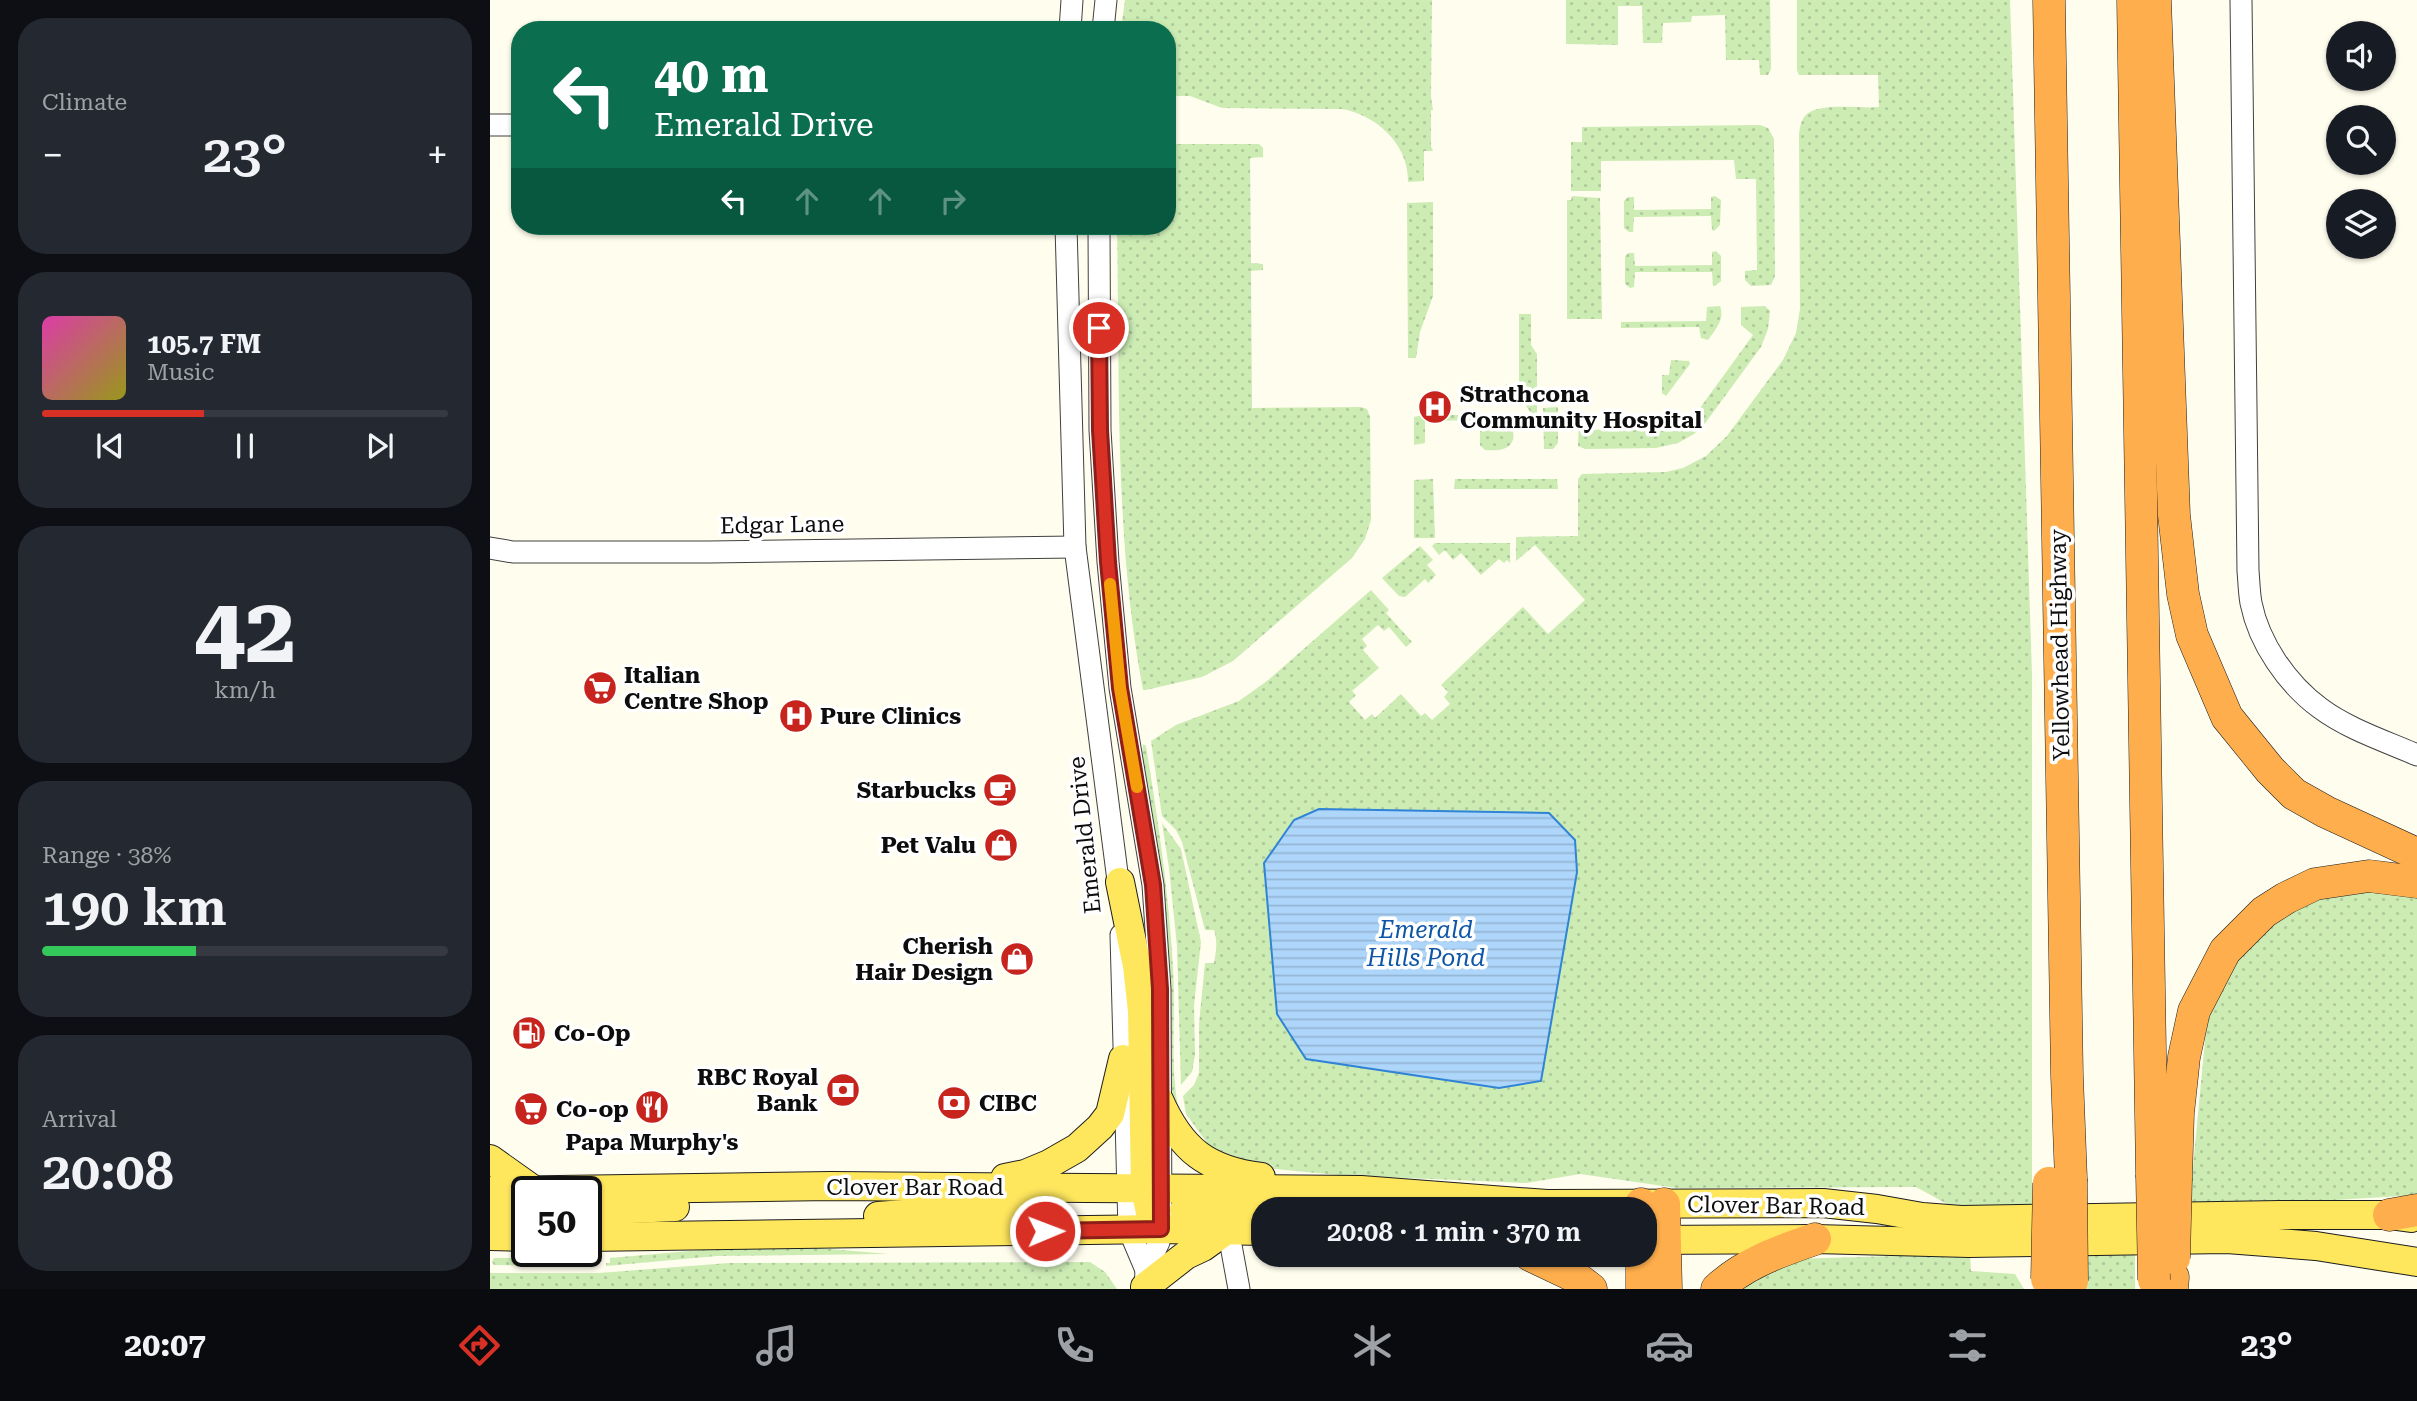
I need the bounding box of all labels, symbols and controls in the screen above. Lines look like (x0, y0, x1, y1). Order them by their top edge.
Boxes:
map controls (2326, 21, 2396, 259)
button: sound (2326, 21, 2396, 91)
text: 40 m (654, 47, 769, 104)
icon: left (539, 49, 630, 140)
text: Climate (42, 89, 127, 116)
button: search (2326, 105, 2396, 175)
text: Emerald Drive (654, 106, 874, 144)
text: 23° (203, 124, 287, 185)
text: − (42, 133, 63, 177)
text: + (427, 133, 448, 177)
icon: left (715, 182, 753, 220)
icon: ahead (788, 182, 826, 220)
icon: ahead (861, 182, 899, 220)
icon: right (934, 182, 972, 220)
button: layers (2326, 189, 2396, 259)
pin (1069, 298, 1129, 358)
icon: arrive (1080, 309, 1118, 347)
text: 105.7 FM (147, 329, 261, 359)
text: Music (147, 359, 214, 386)
place label: Strathcona Community Hospital (1460, 381, 1702, 434)
hospital icon: Strathcona Community Hospital (1416, 388, 1454, 426)
icon: previous (91, 427, 129, 465)
icon: pause (226, 427, 264, 465)
icon: next (361, 427, 399, 465)
street label: Edgar Lane (720, 510, 844, 540)
street label: Yellowhead Highway (2044, 528, 2076, 761)
text: 42 (194, 578, 296, 684)
place label: Italian Centre Shop (624, 662, 768, 715)
supermarket icon: Italian Centre Shop (581, 669, 619, 707)
text: km/h (214, 677, 276, 704)
hospital icon: Pure Clinics (777, 697, 815, 735)
place label: Pure Clinics (820, 703, 961, 730)
street label: Emerald Drive (1063, 755, 1107, 915)
cafe icon: Starbucks (981, 771, 1019, 809)
place label: Starbucks (857, 777, 976, 804)
shop icon: Pet Valu (982, 826, 1020, 864)
place label: Pet Valu (881, 832, 976, 859)
text: Range · 38% (42, 842, 171, 869)
text: 190 km (42, 877, 227, 938)
water label: Emerald Hills Pond (1366, 916, 1485, 972)
place label: Cherish Hair Design (855, 933, 994, 986)
shop icon: Cherish Hair Design (998, 940, 1036, 978)
fuel station icon: Co-Op (510, 1014, 548, 1052)
place label: Co-Op (554, 1020, 631, 1047)
place label: RBC Royal Bank (697, 1064, 818, 1117)
bank icon: RBC Royal Bank (824, 1071, 862, 1109)
bank icon: CIBC (935, 1084, 973, 1122)
restaurant icon: Papa Murphy's (633, 1088, 671, 1126)
supermarket icon: Co-op (512, 1090, 550, 1128)
place label: CIBC (979, 1090, 1037, 1117)
place label: Co-op (556, 1096, 629, 1123)
text: Arrival (42, 1106, 117, 1133)
place label: Papa Murphy's (566, 1129, 739, 1156)
text: 20:08 (42, 1141, 174, 1202)
street label: Clover Bar Road (826, 1174, 1004, 1201)
speed limit sign: 50 (511, 1176, 602, 1267)
street label: Clover Bar Road (1687, 1191, 1865, 1221)
position arrow (1008, 1194, 1082, 1268)
text: 20:08 · 1 min · 370 m (1327, 1217, 1581, 1247)
icon: directions (455, 1321, 504, 1370)
icon: music (752, 1321, 801, 1370)
icon: phone (1050, 1321, 1099, 1370)
icon: climate (1348, 1321, 1397, 1370)
icon: car (1645, 1321, 1694, 1370)
icon: filters (1943, 1321, 1992, 1370)
text: 20:07 (124, 1326, 206, 1364)
text: 23° (2241, 1326, 2293, 1364)

